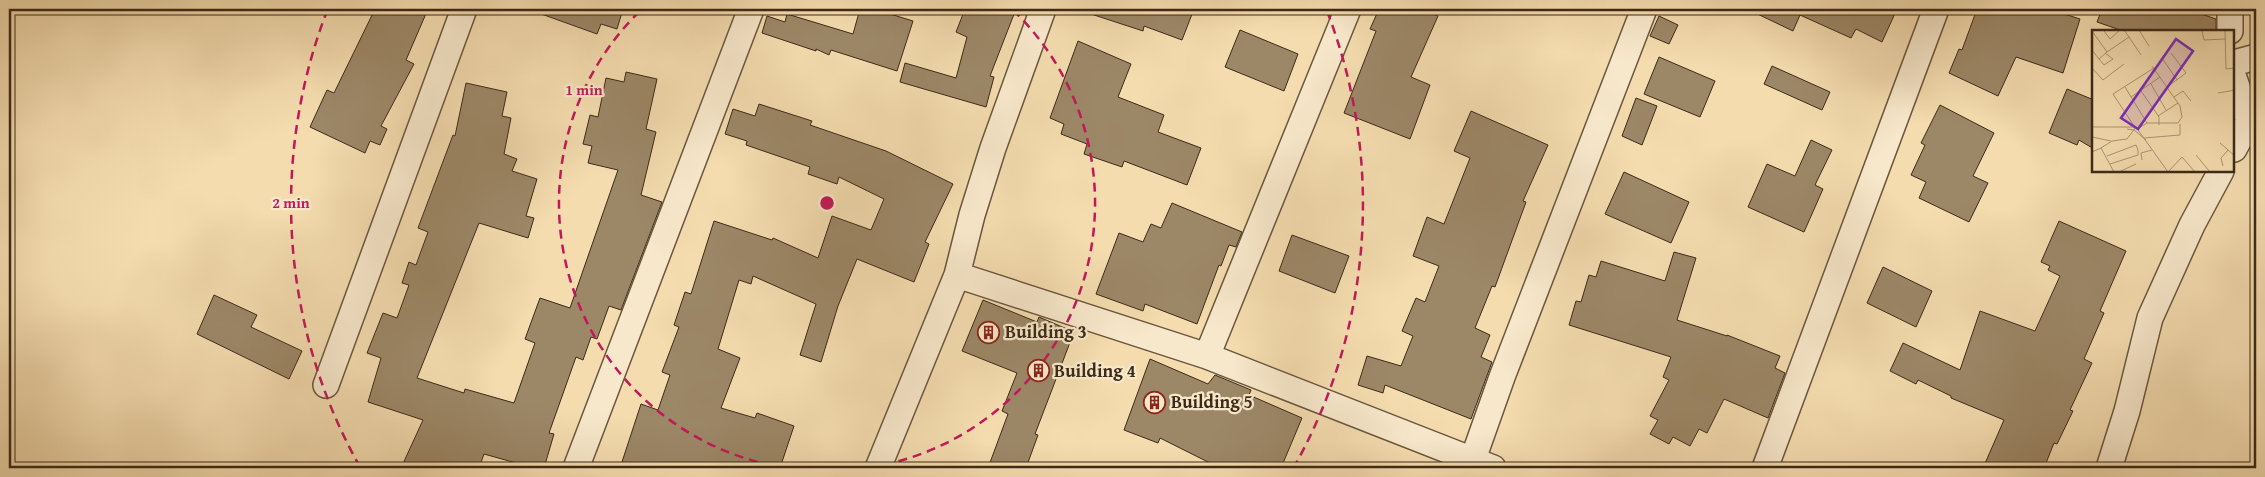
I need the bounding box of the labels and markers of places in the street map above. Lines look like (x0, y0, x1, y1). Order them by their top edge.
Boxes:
centre of rings (818, 194, 836, 212)
place label: Building 3 (1005, 318, 1087, 345)
building icon: Building 3 (977, 320, 1001, 344)
place label: Building 4 (1054, 357, 1136, 384)
building icon: Building 4 (1026, 359, 1050, 383)
place label: Building 5 (1171, 388, 1253, 415)
building icon: Building 5 (1143, 390, 1167, 414)

